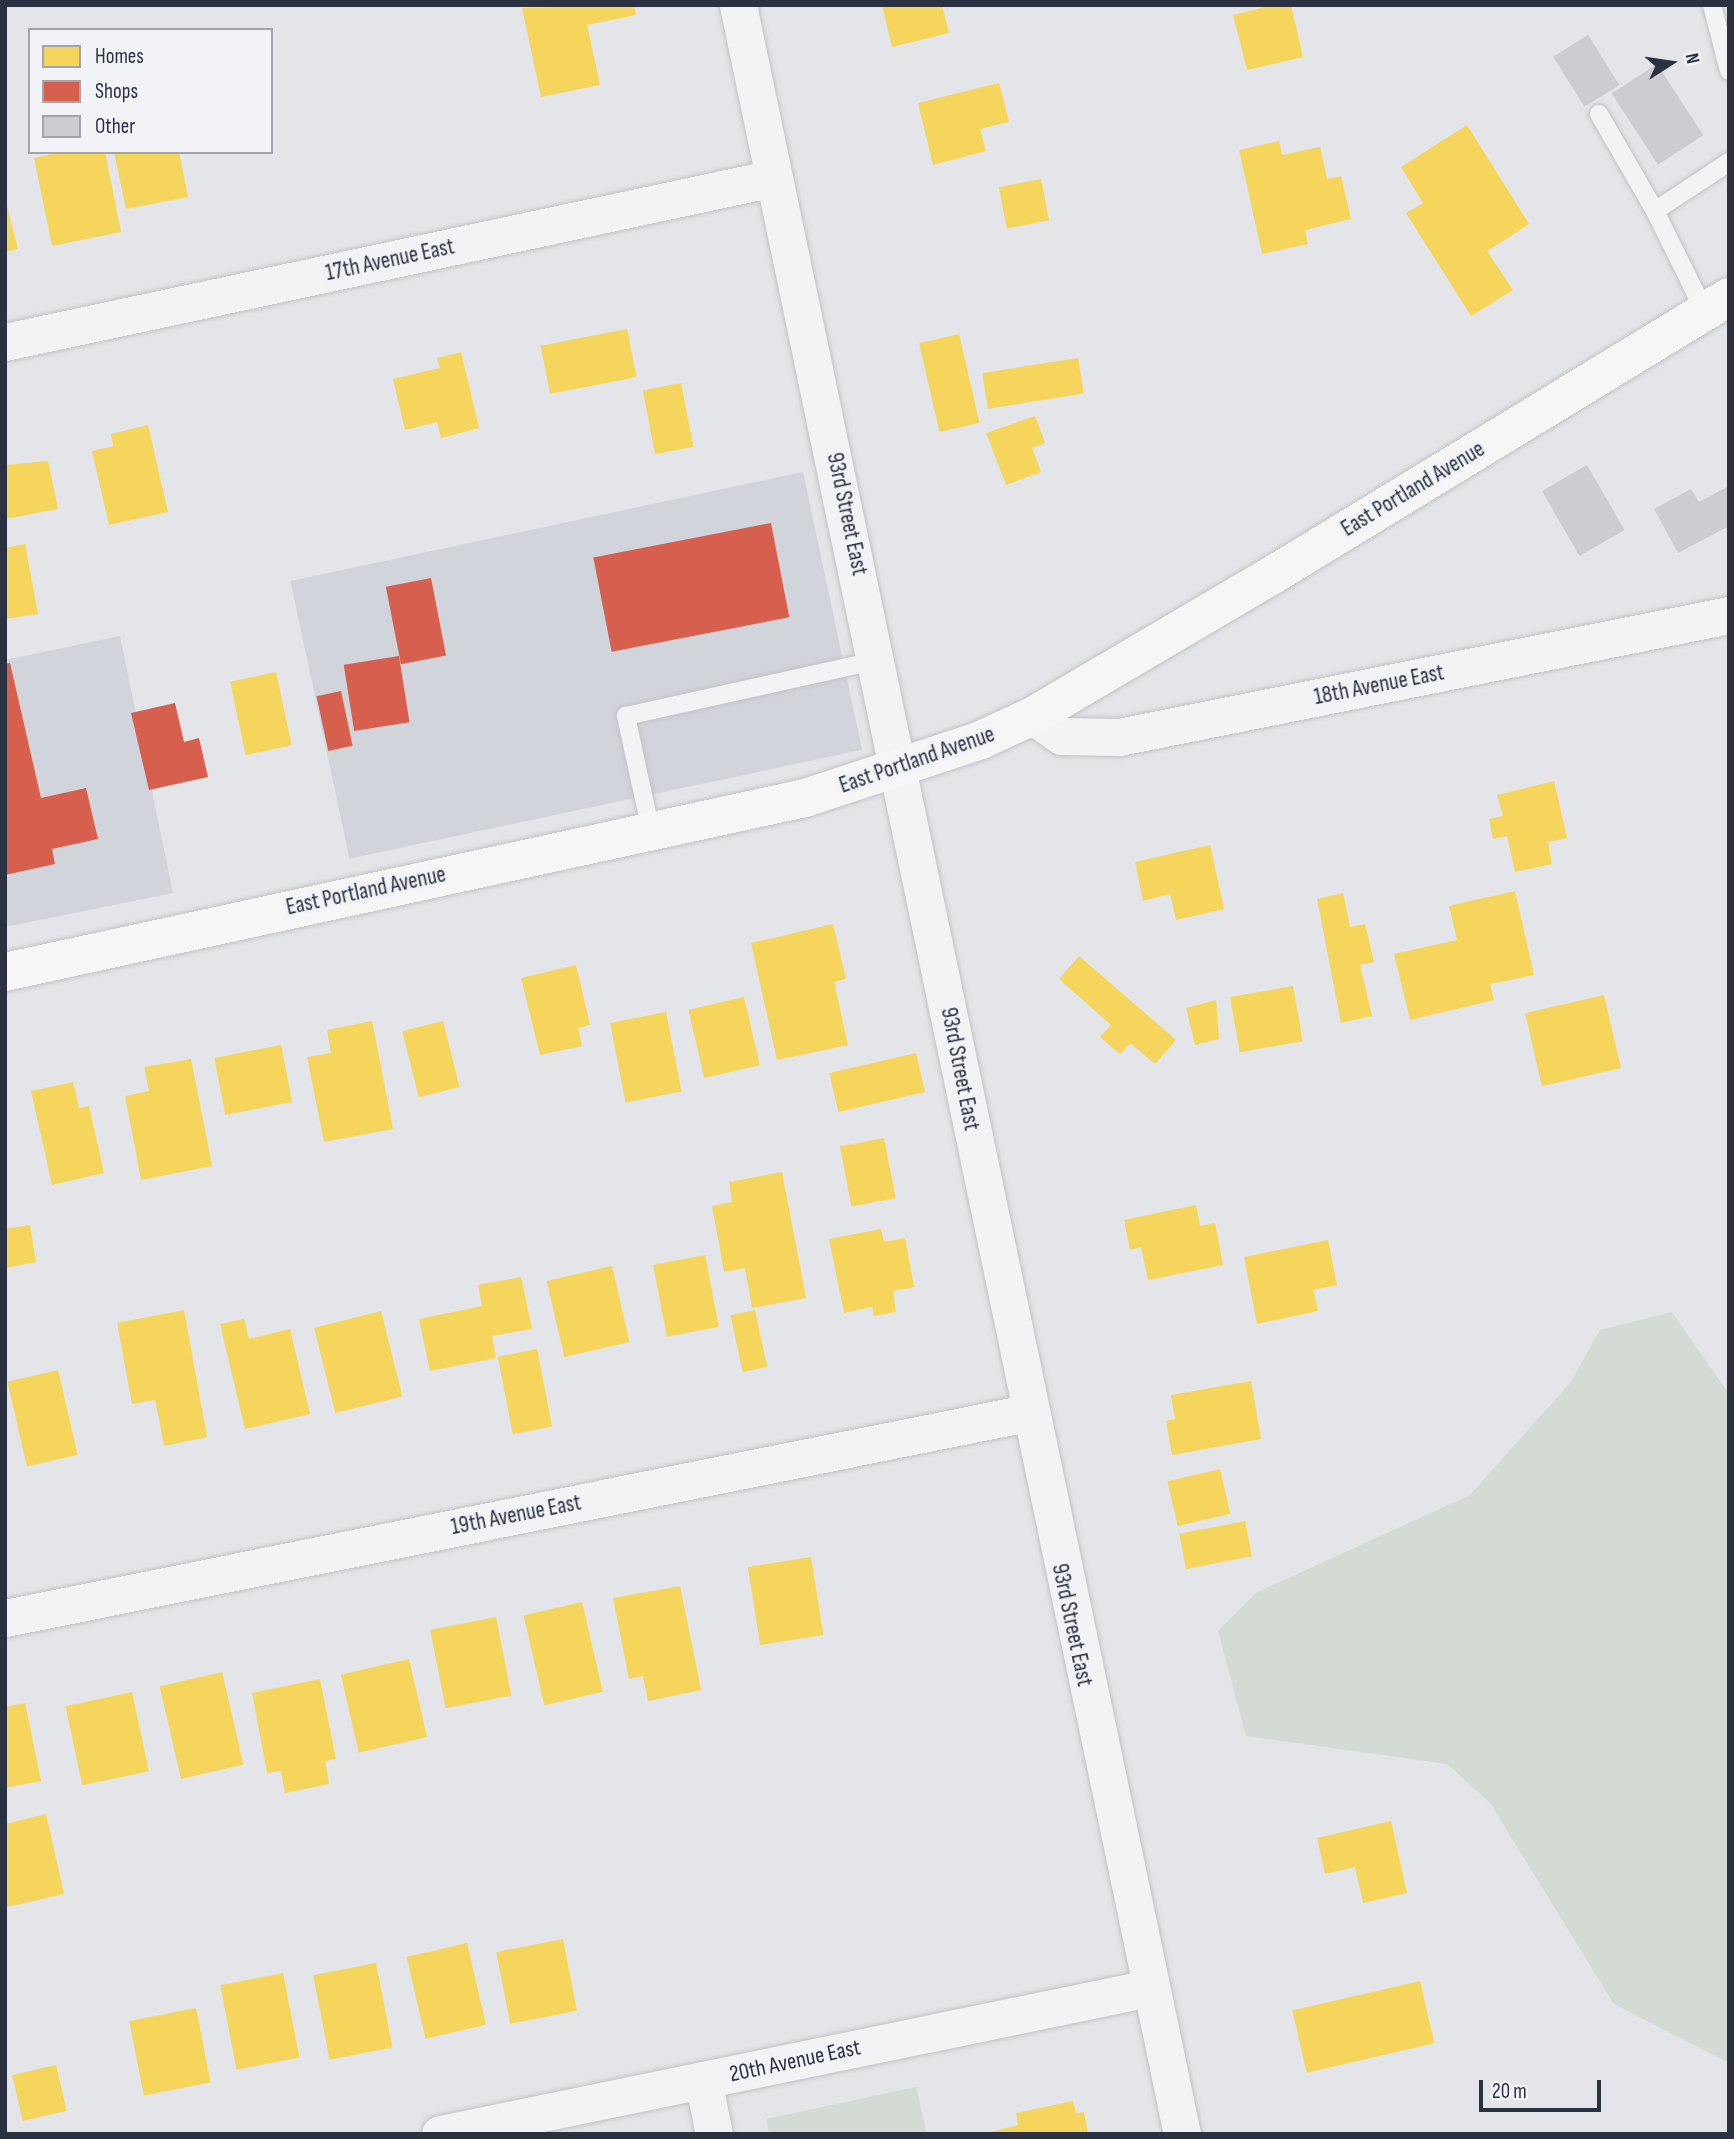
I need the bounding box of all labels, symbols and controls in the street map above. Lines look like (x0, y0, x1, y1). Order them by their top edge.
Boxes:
legend (28, 28, 273, 154)
north arrow (1636, 28, 1706, 98)
text: Homes (95, 44, 144, 69)
text: N (1680, 51, 1704, 66)
text: Shops (95, 79, 138, 104)
text: Other (95, 114, 135, 139)
street label: 17th Avenue East (323, 233, 457, 287)
street label: East Portland Avenue (1336, 435, 1490, 543)
street label: 93rd Street East (821, 450, 873, 578)
street label: 18th Avenue East (1312, 659, 1446, 711)
street label: East Portland Avenue (836, 720, 998, 800)
street label: East Portland Avenue (284, 861, 448, 921)
street label: 93rd Street East (935, 1005, 985, 1133)
street label: 19th Avenue East (449, 1489, 583, 1541)
street label: 93rd Street East (1046, 1561, 1098, 1689)
street label: 20th Avenue East (727, 2034, 863, 2088)
scale bar (1482, 2066, 1604, 2110)
text: 20 m (1492, 2079, 1527, 2104)

